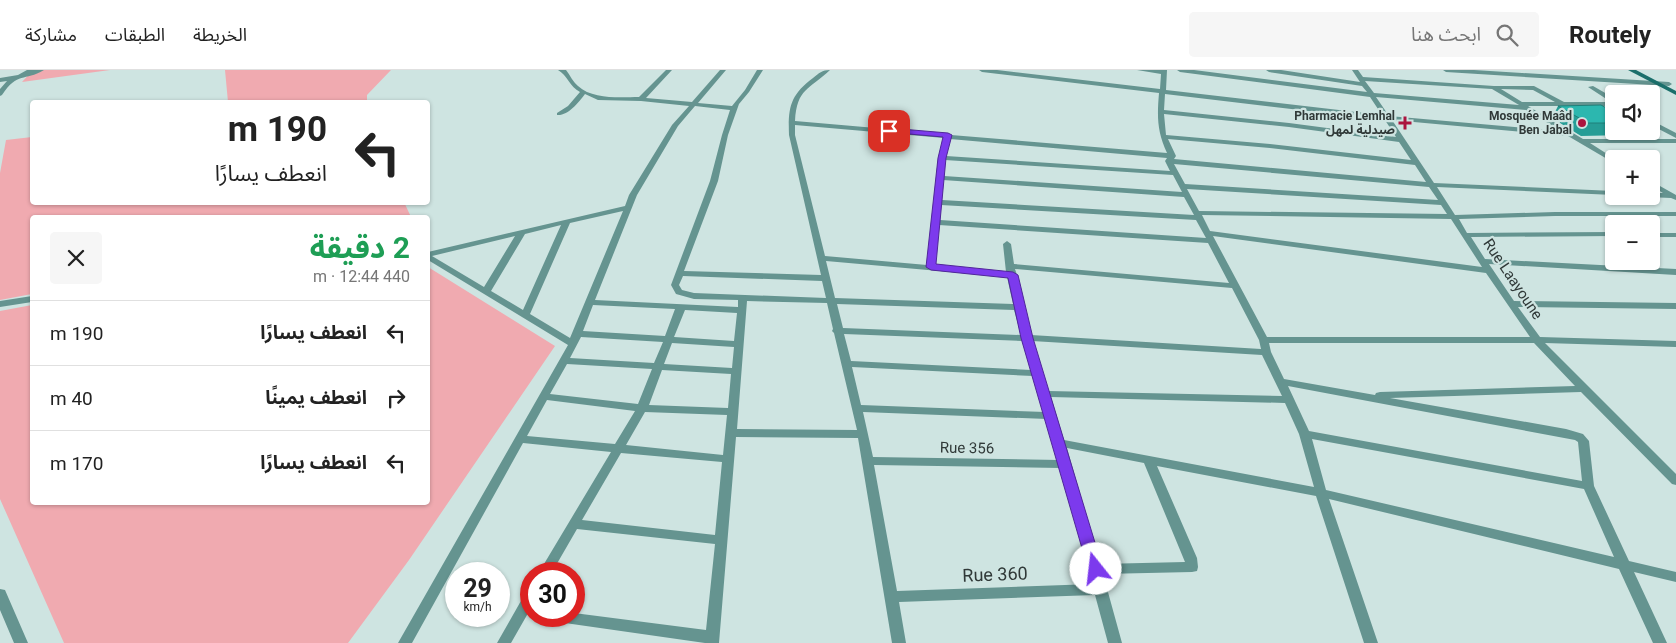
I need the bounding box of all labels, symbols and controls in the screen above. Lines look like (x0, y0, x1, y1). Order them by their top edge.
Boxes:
search box (1189, 12, 1539, 57)
icon: search (1493, 21, 1521, 49)
text: Routely (1569, 21, 1651, 49)
text: ابحث هنا (1411, 23, 1481, 46)
text: مشاركة (25, 24, 77, 45)
text: الطبقات (105, 24, 165, 45)
text: الخريطة (193, 24, 247, 45)
map controls (1605, 85, 1660, 270)
button: sound (1605, 85, 1660, 140)
text: 190 m (228, 109, 327, 150)
place label: Pharmacie Lemhal صيدلية لمهل (1294, 109, 1395, 137)
place label: Mosquée Maâd Ben Jabal (1489, 109, 1572, 137)
pin (868, 110, 910, 152)
icon: arrive (875, 117, 903, 145)
marker: Pharmacie Lemhal صيدلية لمهل (1399, 117, 1411, 129)
marker: Mosquée Maâd Ben Jabal (1576, 117, 1588, 129)
icon: left (345, 120, 410, 185)
button: + (1605, 150, 1660, 205)
text: انعطف يسارًا (215, 161, 327, 186)
button: − (1605, 215, 1660, 270)
text: 2 دقيقة (310, 230, 410, 265)
button: close (50, 232, 102, 284)
street label: Rue Laayoune (1479, 235, 1547, 323)
text: 440 m · 12:44 (313, 267, 410, 286)
icon: left (382, 319, 410, 347)
text: انعطف يسارًا (260, 321, 367, 344)
text: 190 m (50, 322, 103, 345)
icon: right (382, 384, 410, 412)
text: انعطف يمينًا (265, 386, 367, 409)
text: 40 m (50, 387, 93, 410)
street label: Rue 356 (940, 439, 994, 457)
icon: left (382, 449, 410, 477)
text: انعطف يسارًا (260, 451, 367, 474)
text: 170 m (50, 452, 103, 475)
position arrow (1069, 542, 1121, 594)
speed limit sign: 30 (520, 562, 585, 627)
street label: Rue 360 (962, 562, 1028, 586)
text: 29 (463, 574, 492, 603)
text: km/h (463, 600, 492, 614)

